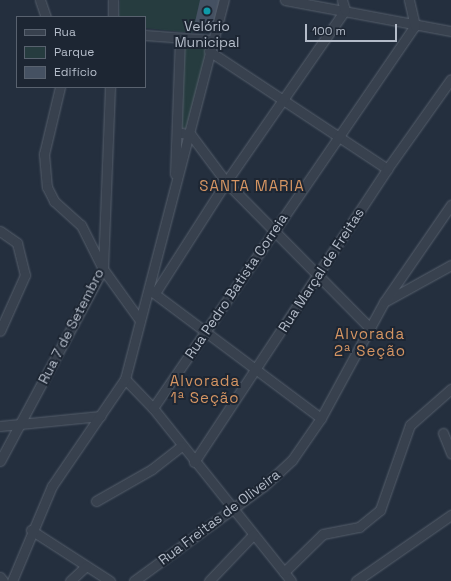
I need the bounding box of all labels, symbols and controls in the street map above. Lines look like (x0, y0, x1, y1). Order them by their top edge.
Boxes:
marker: Velório Municipal (202, 6, 212, 16)
legend (16, 16, 146, 88)
scale bar (307, 16, 399, 42)
place label: Velório Municipal (175, 18, 239, 50)
text: 100 m (312, 23, 346, 39)
text: Rua (54, 24, 76, 40)
text: Parque (54, 44, 94, 60)
text: Edifício (54, 64, 97, 80)
district label: SANTA MARIA (199, 177, 305, 195)
street label: Rua Marçal de Freitas (275, 205, 367, 335)
street label: Rua Pedro Batista Correia (181, 210, 291, 362)
street label: Rua 7 de Setembro (35, 265, 107, 387)
district label: Alvorada 2ª Seção (335, 324, 405, 359)
district label: Alvorada 1ª Seção (170, 371, 240, 406)
street label: Rua Freitas de Oliveira (155, 466, 283, 568)

